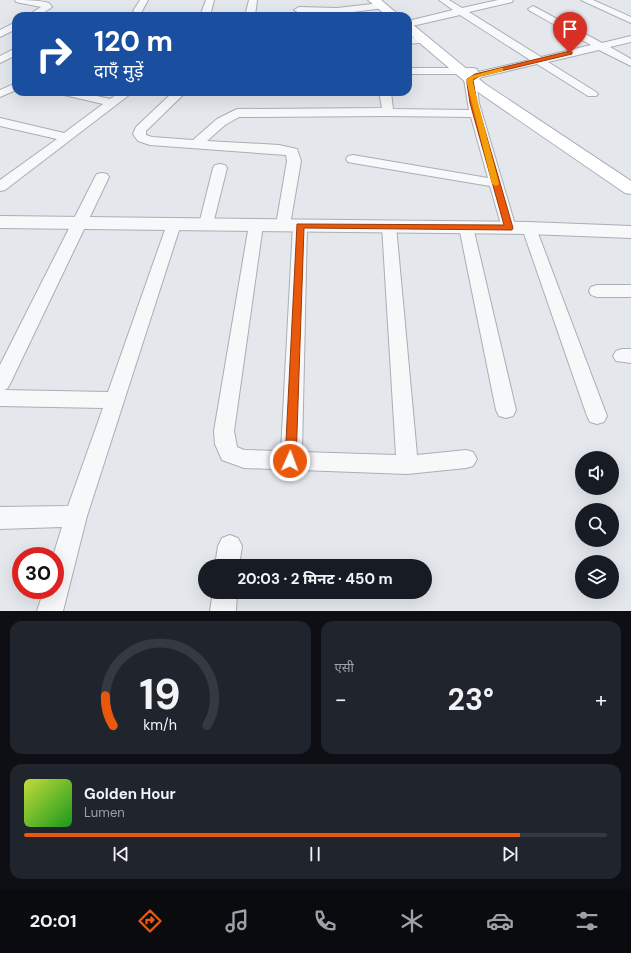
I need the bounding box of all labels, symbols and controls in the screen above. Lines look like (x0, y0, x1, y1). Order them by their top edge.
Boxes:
pin (553, 12, 587, 53)
icon: arrive (559, 18, 581, 40)
text: 120 m (94, 23, 173, 60)
icon: right (28, 28, 80, 80)
text: दाएँ मुड़ें (94, 59, 143, 83)
position arrow (269, 440, 311, 482)
map controls (575, 451, 619, 599)
button: sound (575, 451, 619, 495)
button: search (575, 503, 619, 547)
speed limit sign: 30 (12, 547, 64, 599)
button: layers (575, 555, 619, 599)
text: 20:03 · 2 मिनट · 450 m (237, 569, 393, 589)
text: एसी (335, 659, 354, 676)
text: 19 (139, 667, 181, 721)
text: 23° (448, 680, 494, 719)
text: − (335, 685, 347, 714)
text: + (595, 685, 607, 714)
text: km/h (143, 715, 177, 733)
text: Golden Hour (84, 784, 176, 804)
text: Lumen (84, 804, 125, 821)
icon: previous (110, 843, 132, 865)
icon: pause (304, 843, 326, 865)
icon: next (499, 843, 521, 865)
icon: directions (136, 907, 164, 935)
icon: music (223, 907, 251, 935)
icon: phone (311, 907, 339, 935)
icon: climate (398, 907, 426, 935)
icon: car (486, 907, 514, 935)
icon: filters (573, 907, 601, 935)
text: 20:01 (30, 909, 77, 933)

